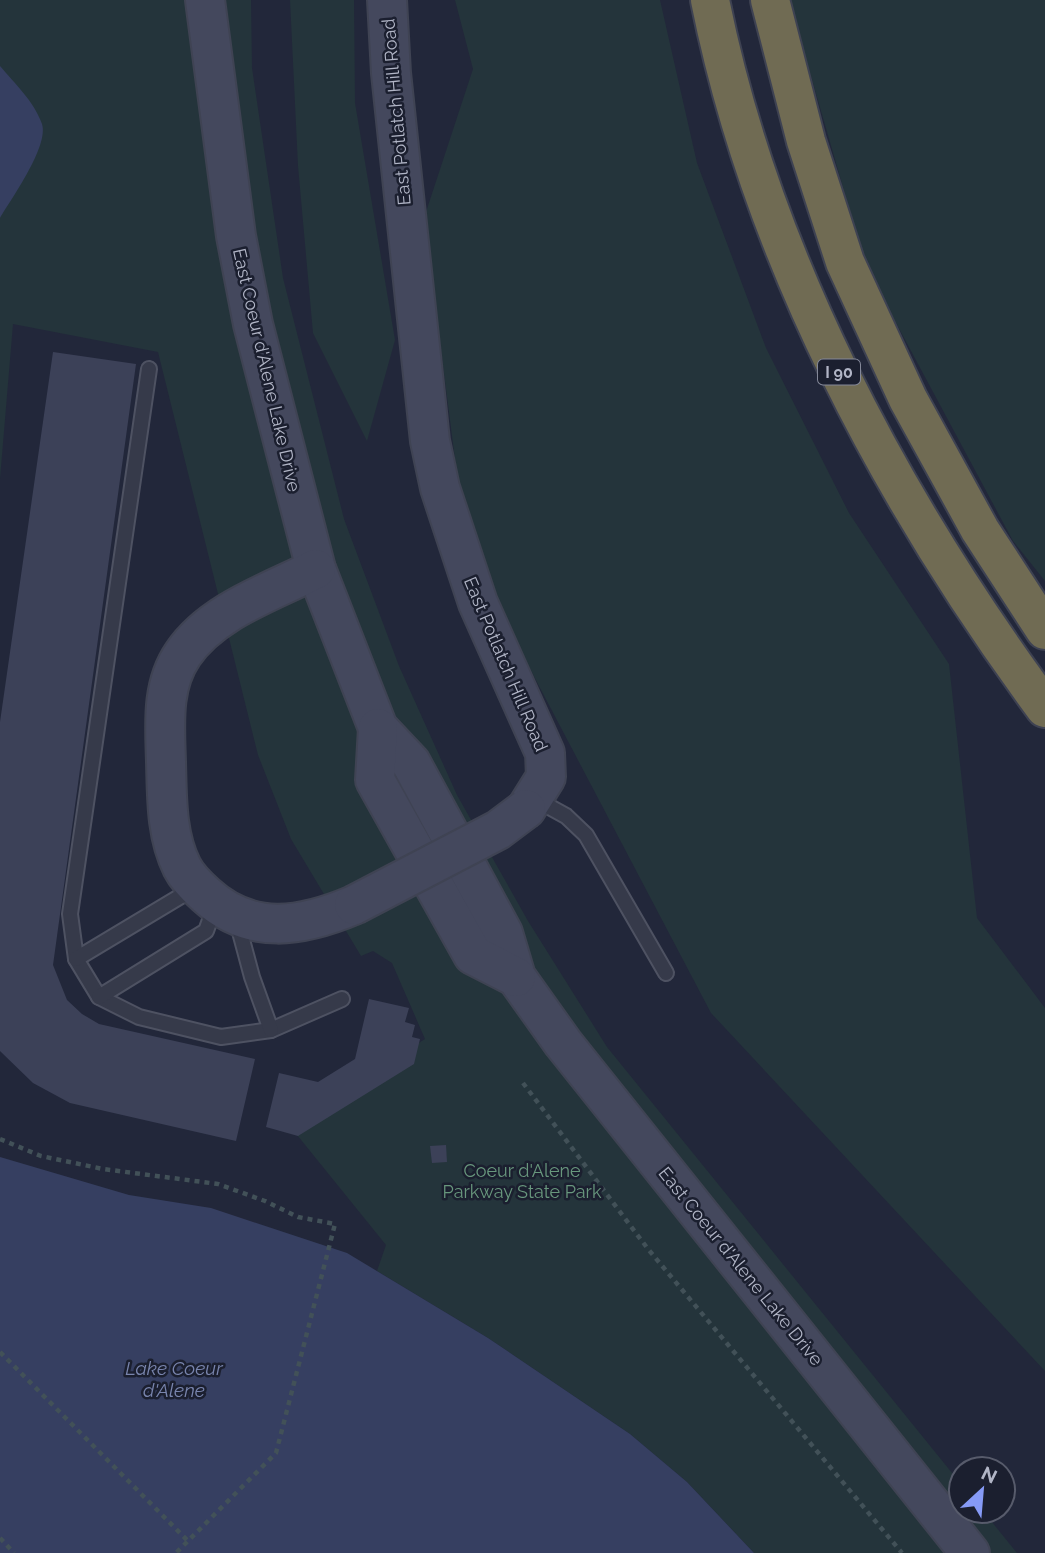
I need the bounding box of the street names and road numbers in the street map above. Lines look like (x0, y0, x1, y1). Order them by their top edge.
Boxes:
street label: East Potlatch Hill Road (377, 18, 415, 206)
street label: East Coeur d'Alene Lake Drive (229, 246, 305, 494)
road number: I 90 (818, 360, 860, 384)
street label: East Potlatch Hill Road (460, 574, 552, 754)
street label: East Coeur d'Alene Lake Drive (654, 1163, 828, 1370)

